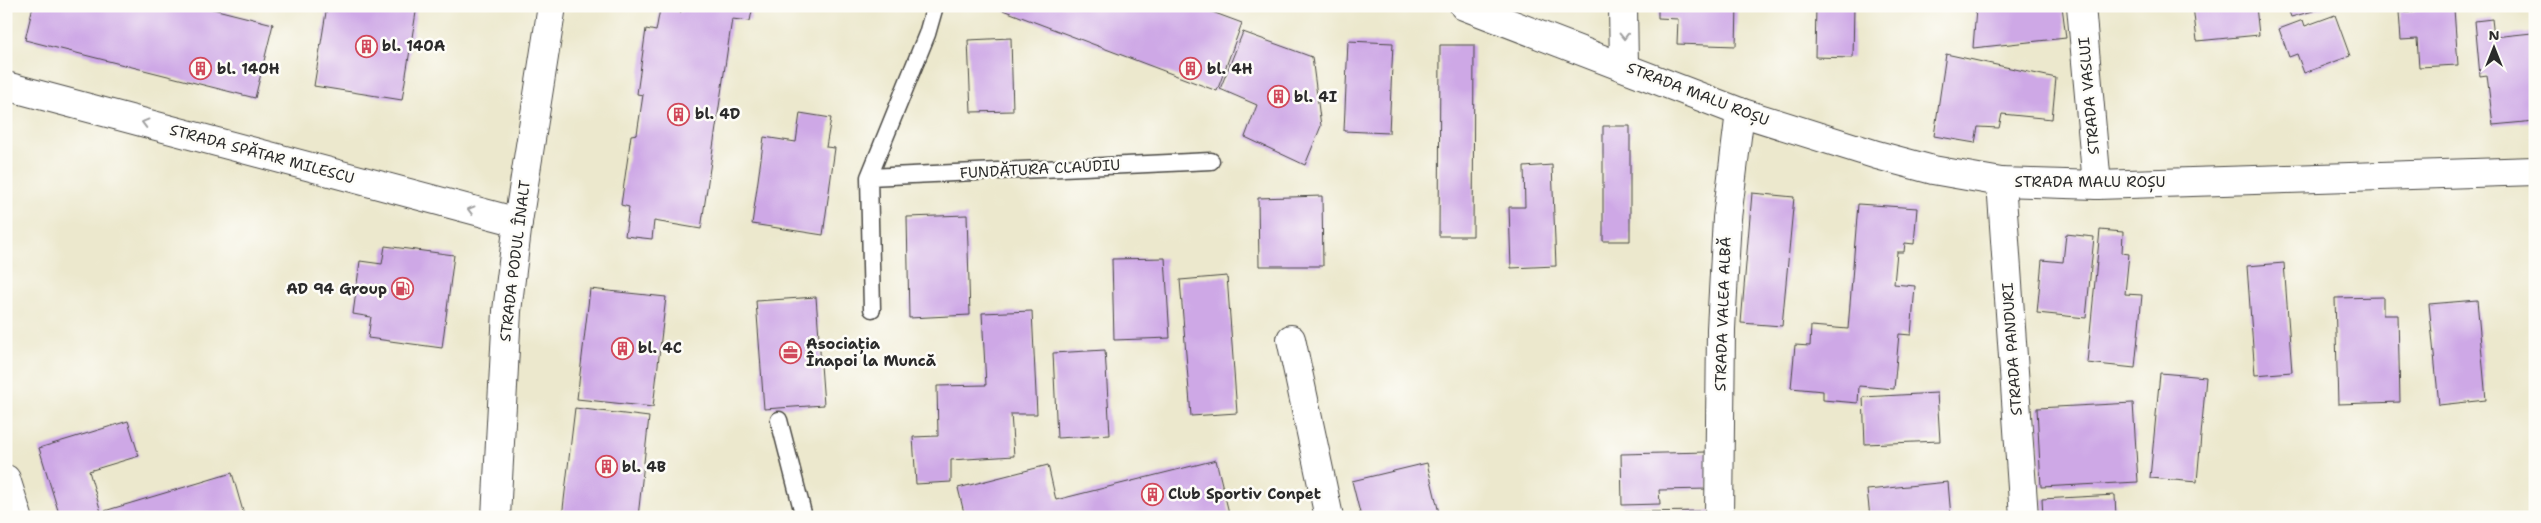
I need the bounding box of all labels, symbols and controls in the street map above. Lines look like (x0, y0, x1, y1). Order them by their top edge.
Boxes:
north arrow (2468, 22, 2518, 72)
text: N (2488, 26, 2500, 44)
one-way arrow (1618, 33, 1629, 41)
building icon: bl. 140A (354, 34, 378, 58)
place label: bl. 140A (382, 36, 446, 56)
street label: STRADA VASLUI (2074, 36, 2104, 156)
building icon: bl. 140H (189, 57, 213, 81)
building icon: bl. 4H (1179, 57, 1203, 81)
street label: STRADA MALU ROȘU (1624, 58, 1772, 131)
place label: bl. 140H (217, 59, 280, 79)
place label: bl. 4H (1207, 59, 1253, 79)
building icon: bl. 4I (1266, 85, 1290, 109)
place label: bl. 4I (1294, 87, 1337, 107)
building icon: bl. 4D (667, 102, 691, 126)
place label: bl. 4D (695, 104, 740, 124)
one-way arrow (140, 118, 149, 129)
street label: STRADA SPĂTAR MILESCU (167, 119, 357, 188)
street label: FUNDĂTURA CLAUDIU (959, 154, 1121, 183)
street label: STRADA MALU ROȘU (2014, 172, 2166, 193)
street label: STRADA PODUL ÎNALT (494, 179, 535, 343)
one-way arrow (466, 205, 475, 216)
street label: STRADA VALEA ALBĂ (1709, 236, 1736, 392)
fuel station icon: AD 94 Group (391, 277, 415, 301)
place label: AD 94 Group (286, 279, 387, 299)
street label: STRADA PANDURI (1997, 282, 2027, 416)
place label: Asociația Înapoi la Muncă (806, 334, 937, 371)
building icon: bl. 4C (610, 336, 634, 360)
place label: bl. 4C (638, 338, 682, 358)
office icon: Asociația Înapoi la Muncă (778, 341, 802, 365)
building icon: bl. 4B (594, 455, 618, 479)
place label: bl. 4B (622, 457, 666, 477)
building icon: Club Sportiv Conpet (1140, 482, 1164, 506)
place label: Club Sportiv Conpet (1168, 484, 1321, 504)

